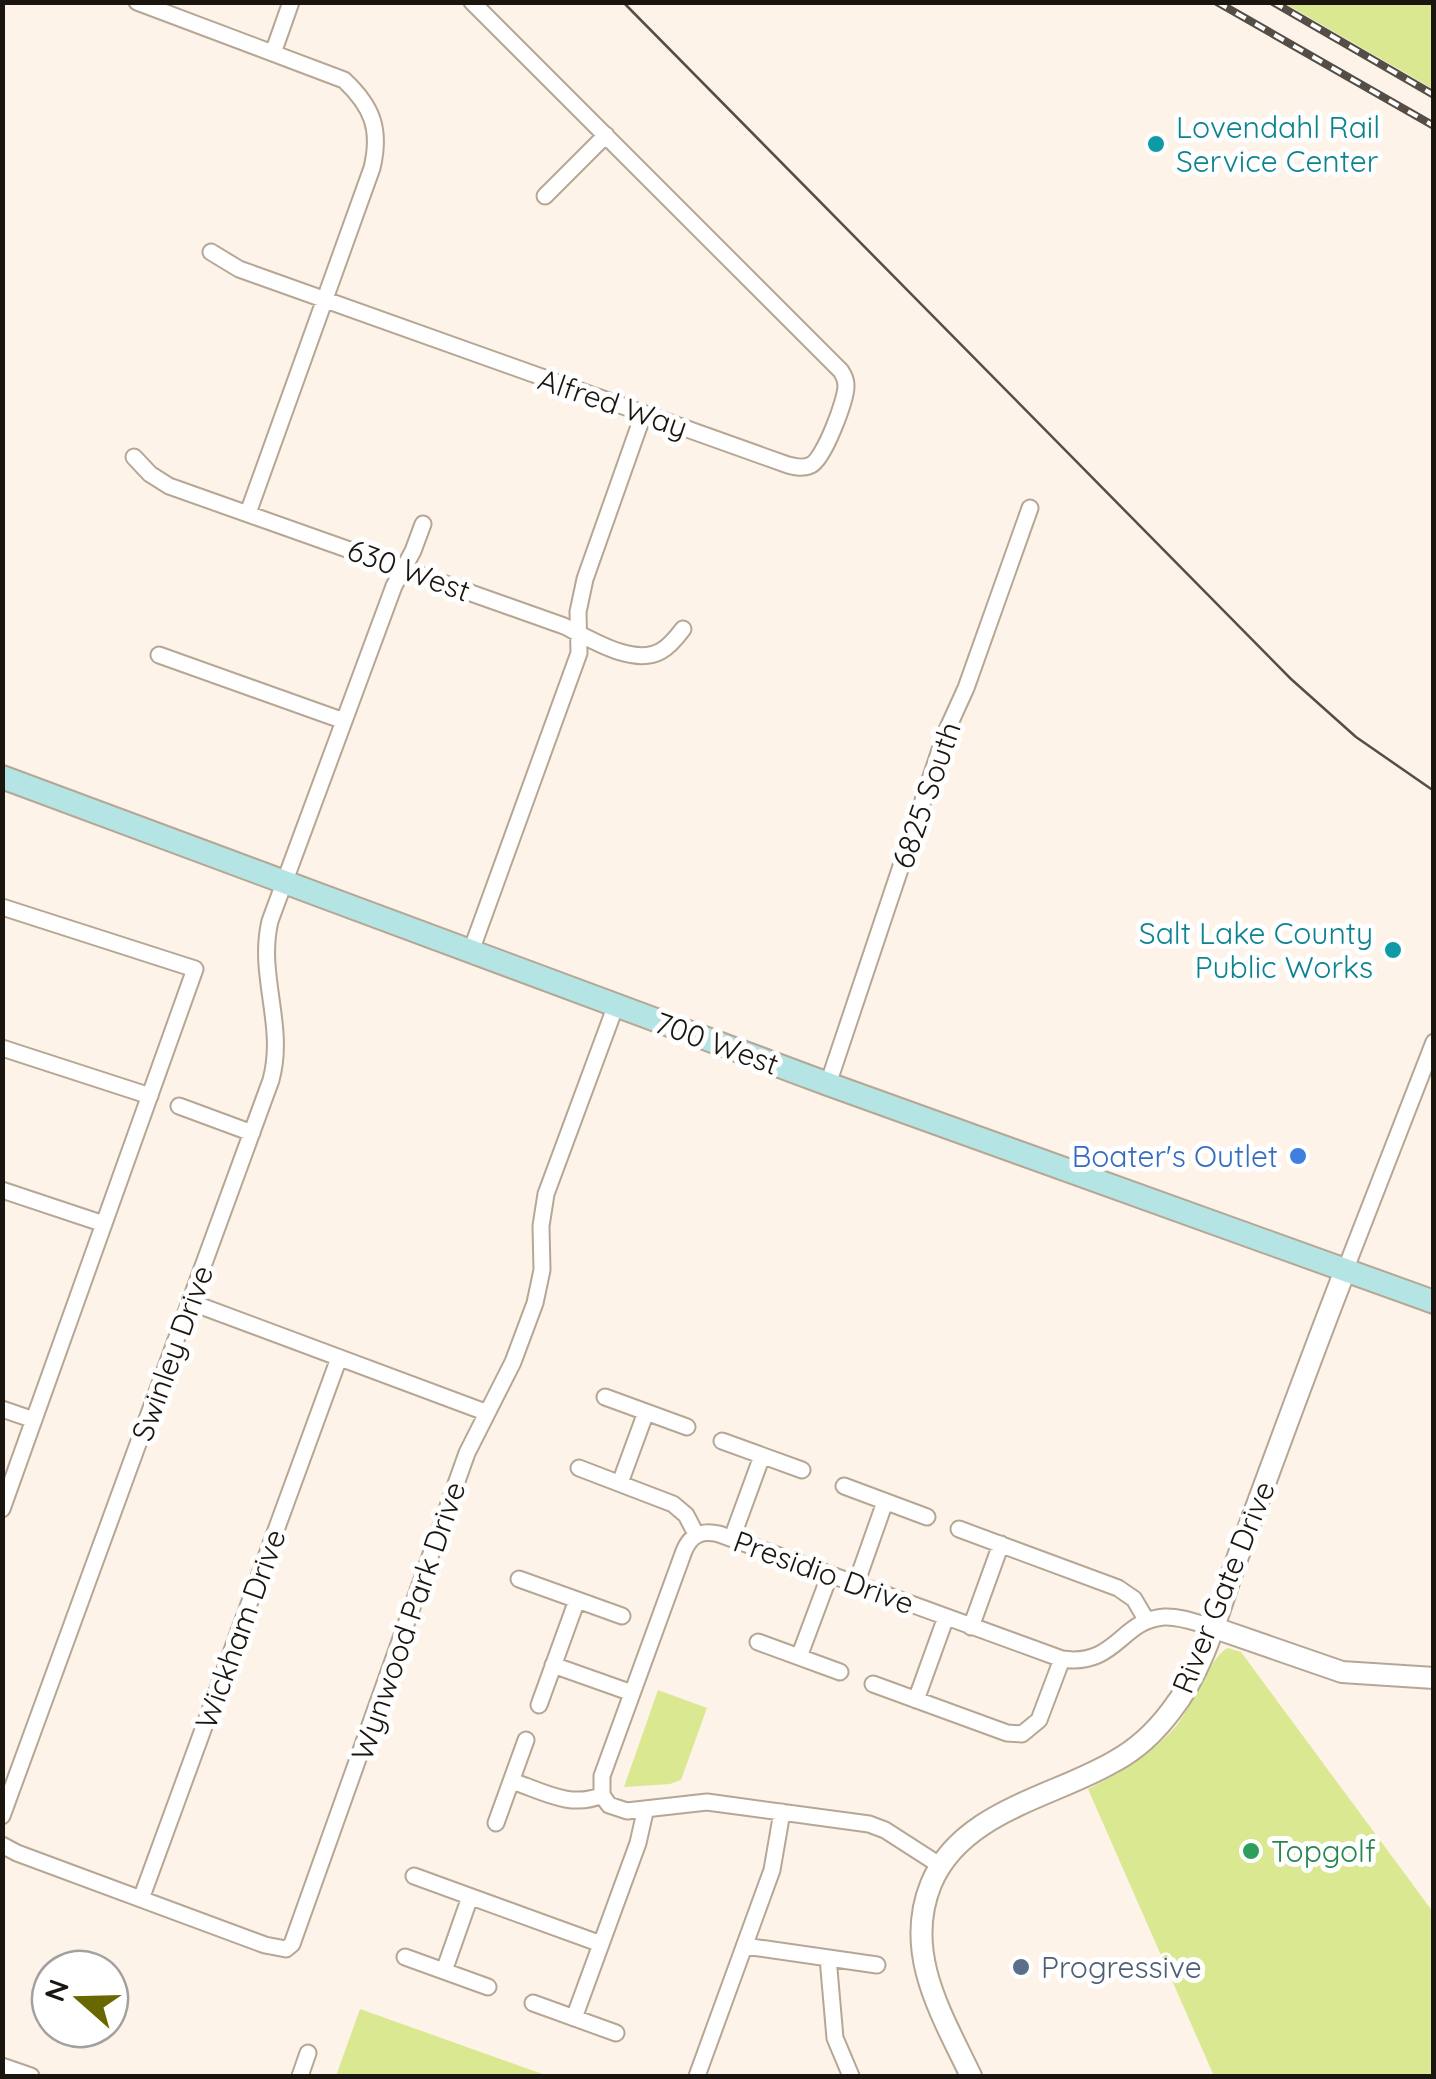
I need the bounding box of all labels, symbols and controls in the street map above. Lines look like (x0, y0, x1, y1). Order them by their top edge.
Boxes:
place label: Lovendahl Rail Service Center (1176, 108, 1380, 180)
marker: Lovendahl Rail Service Center (1145, 133, 1167, 155)
street label: Alfred Way (533, 360, 693, 446)
street label: 630 West (343, 530, 475, 610)
street label: 6825 South (883, 717, 969, 873)
place label: Salt Lake County Public Works (1139, 914, 1373, 986)
marker: Salt Lake County Public Works (1382, 939, 1404, 961)
street label: 700 West (650, 1003, 784, 1083)
place label: Boater's Outlet (1072, 1137, 1278, 1175)
marker: Boater's Outlet (1287, 1145, 1309, 1167)
street label: Swinley Drive (123, 1260, 221, 1446)
street label: River Gate Drive (1163, 1475, 1283, 1699)
street label: Wynwood Park Drive (342, 1477, 474, 1765)
street label: Presidio Drive (729, 1522, 919, 1622)
street label: Wickham Drive (186, 1524, 294, 1734)
place label: Topgolf (1271, 1832, 1376, 1870)
marker: Topgolf (1240, 1840, 1262, 1862)
place label: Progressive (1041, 1948, 1202, 1986)
north arrow (30, 1949, 130, 2049)
marker: Progressive (1010, 1956, 1032, 1978)
text: N (36, 1975, 76, 2006)

